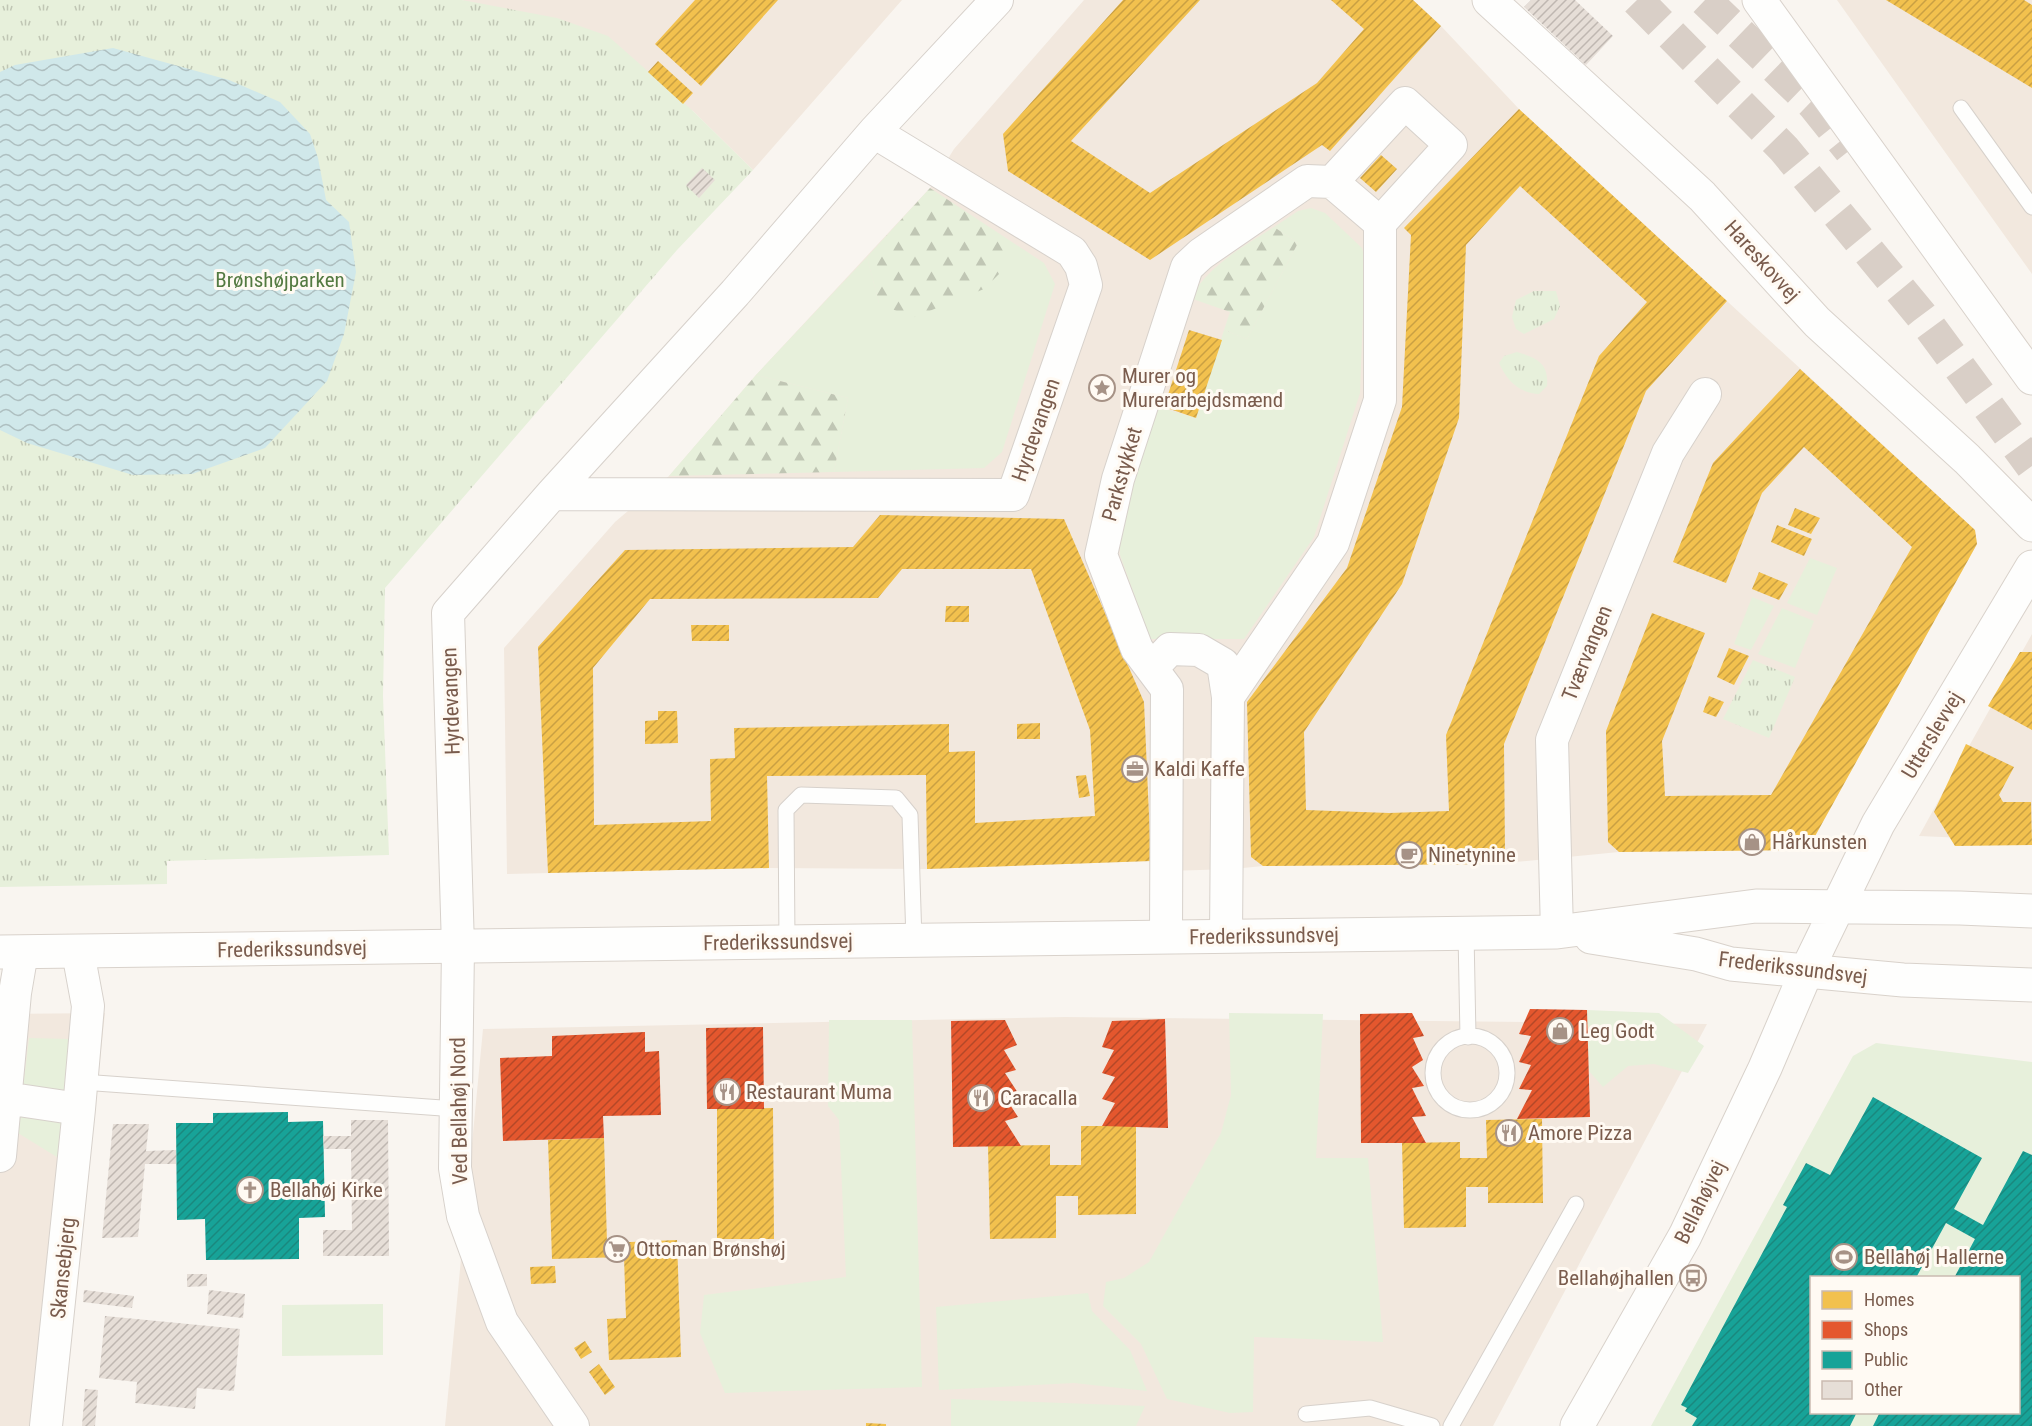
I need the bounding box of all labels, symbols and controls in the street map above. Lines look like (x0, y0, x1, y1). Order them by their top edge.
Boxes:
street label: Hareskovvej (1719, 215, 1805, 307)
park label: Brønshøjparken (215, 268, 345, 292)
place label: Murer og Murerarbejdsmænd (1122, 364, 1283, 412)
place icon: Murer og Murerarbejdsmænd (1087, 373, 1117, 403)
street label: Hyrdevangen (1007, 375, 1065, 485)
street label: Parkstykket (1097, 424, 1147, 524)
street label: Tværvangen (1557, 602, 1617, 704)
street label: Hyrdevangen (437, 647, 465, 755)
street label: Utterslevvej (1897, 687, 1967, 783)
office icon: Kaldi Kaffe (1120, 754, 1150, 784)
place label: Kaldi Kaffe (1154, 757, 1245, 781)
shop icon: Hårkunsten (1737, 827, 1767, 857)
place label: Hårkunsten (1772, 830, 1867, 854)
cafe icon: Ninetynine (1394, 840, 1424, 870)
place label: Ninetynine (1428, 843, 1516, 867)
street label: Frederikssundsvej (1189, 923, 1339, 949)
street label: Frederikssundsvej (703, 929, 853, 955)
street label: Frederikssundsvej (217, 936, 367, 962)
street label: Frederikssundsvej (1717, 947, 1869, 989)
shop icon: Leg Godt (1545, 1016, 1575, 1046)
place label: Leg Godt (1580, 1019, 1655, 1043)
street label: Ved Bellahøj Nord (446, 1037, 472, 1185)
restaurant icon: Restaurant Muma (712, 1077, 742, 1107)
place label: Restaurant Muma (746, 1080, 892, 1104)
restaurant icon: Caracalla (966, 1083, 996, 1113)
place label: Caracalla (1000, 1086, 1077, 1110)
restaurant icon: Amore Pizza (1494, 1118, 1524, 1148)
place label: Amore Pizza (1528, 1121, 1632, 1145)
street label: Bellahøjvej (1670, 1156, 1730, 1248)
church icon: Bellahøj Kirke (235, 1175, 265, 1205)
place label: Bellahøj Kirke (270, 1178, 383, 1202)
street label: Skansebjerg (46, 1216, 80, 1320)
supermarket icon: Ottoman Brønshøj (602, 1234, 632, 1264)
place label: Ottoman Brønshøj (636, 1237, 786, 1261)
sports icon: Bellahøj Hallerne (1829, 1242, 1859, 1272)
place label: Bellahøj Hallerne (1864, 1245, 2004, 1269)
bus stop icon: Bellahøjhallen (1678, 1263, 1708, 1293)
place label: Bellahøjhallen (1558, 1266, 1674, 1290)
legend (1810, 1276, 2020, 1414)
text: Homes (1864, 1289, 1914, 1310)
text: Shops (1864, 1319, 1908, 1340)
text: Public (1864, 1349, 1908, 1370)
text: Other (1864, 1379, 1903, 1400)

